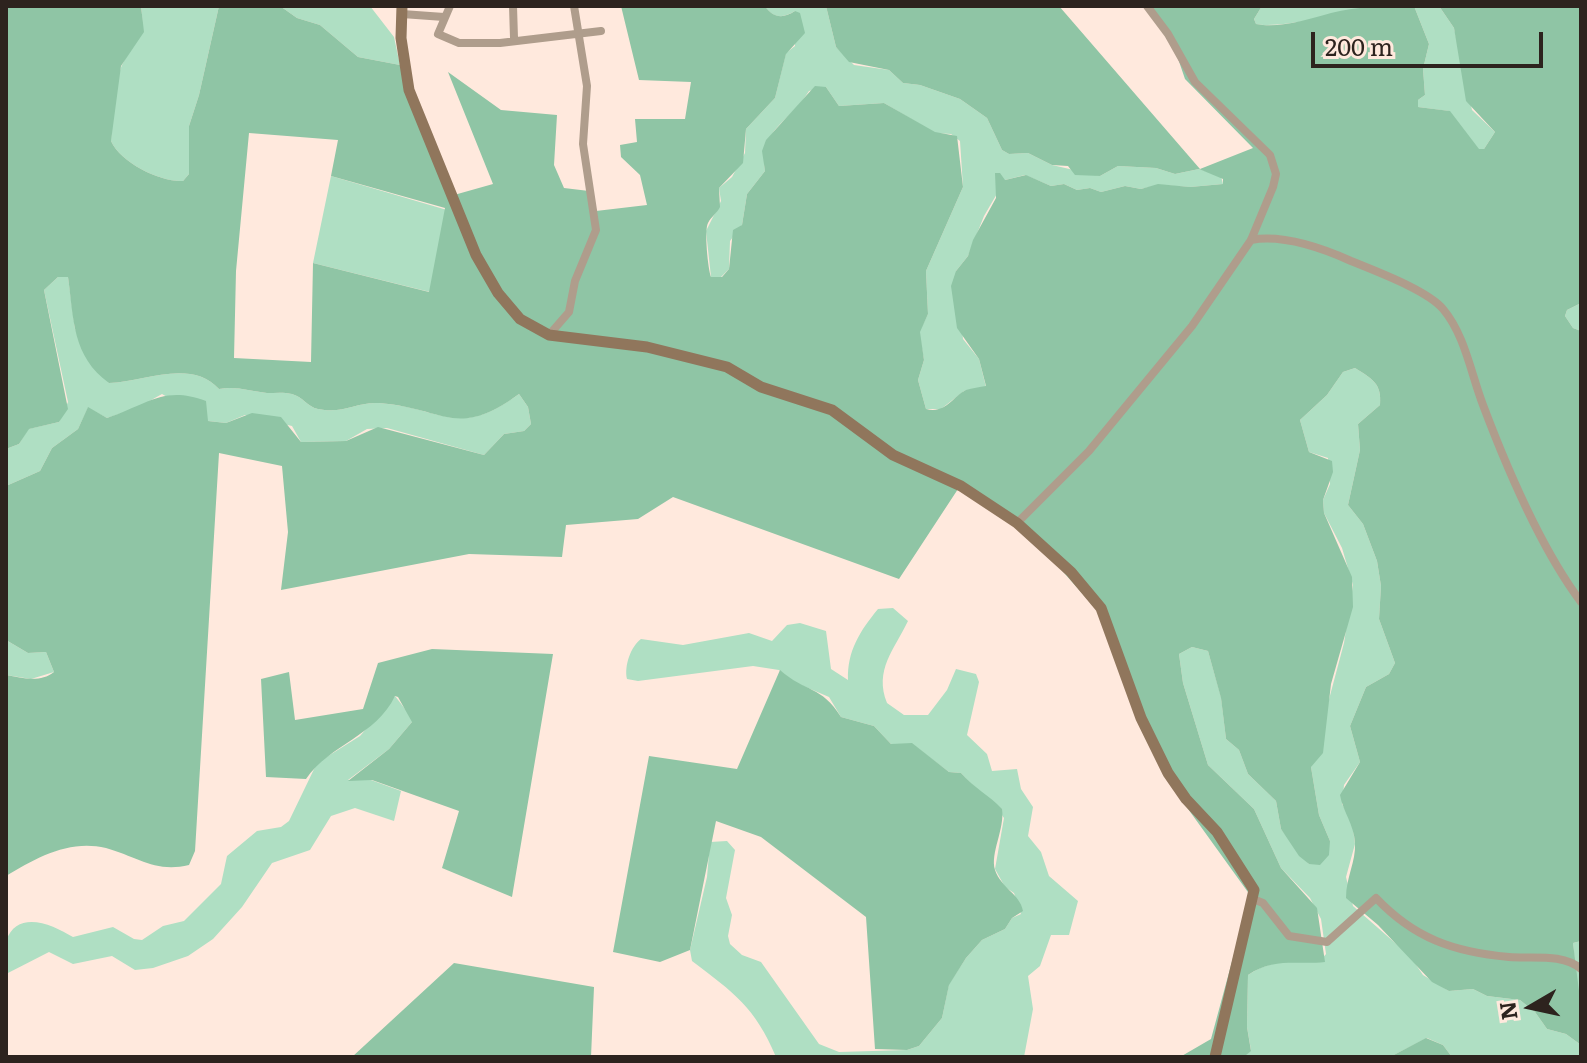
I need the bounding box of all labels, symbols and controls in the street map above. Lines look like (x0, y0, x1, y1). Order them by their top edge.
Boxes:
scale bar (1315, 16, 1547, 66)
text: 200 m (1325, 28, 1393, 63)
north arrow (1491, 967, 1571, 1047)
text: N (1489, 999, 1525, 1023)

